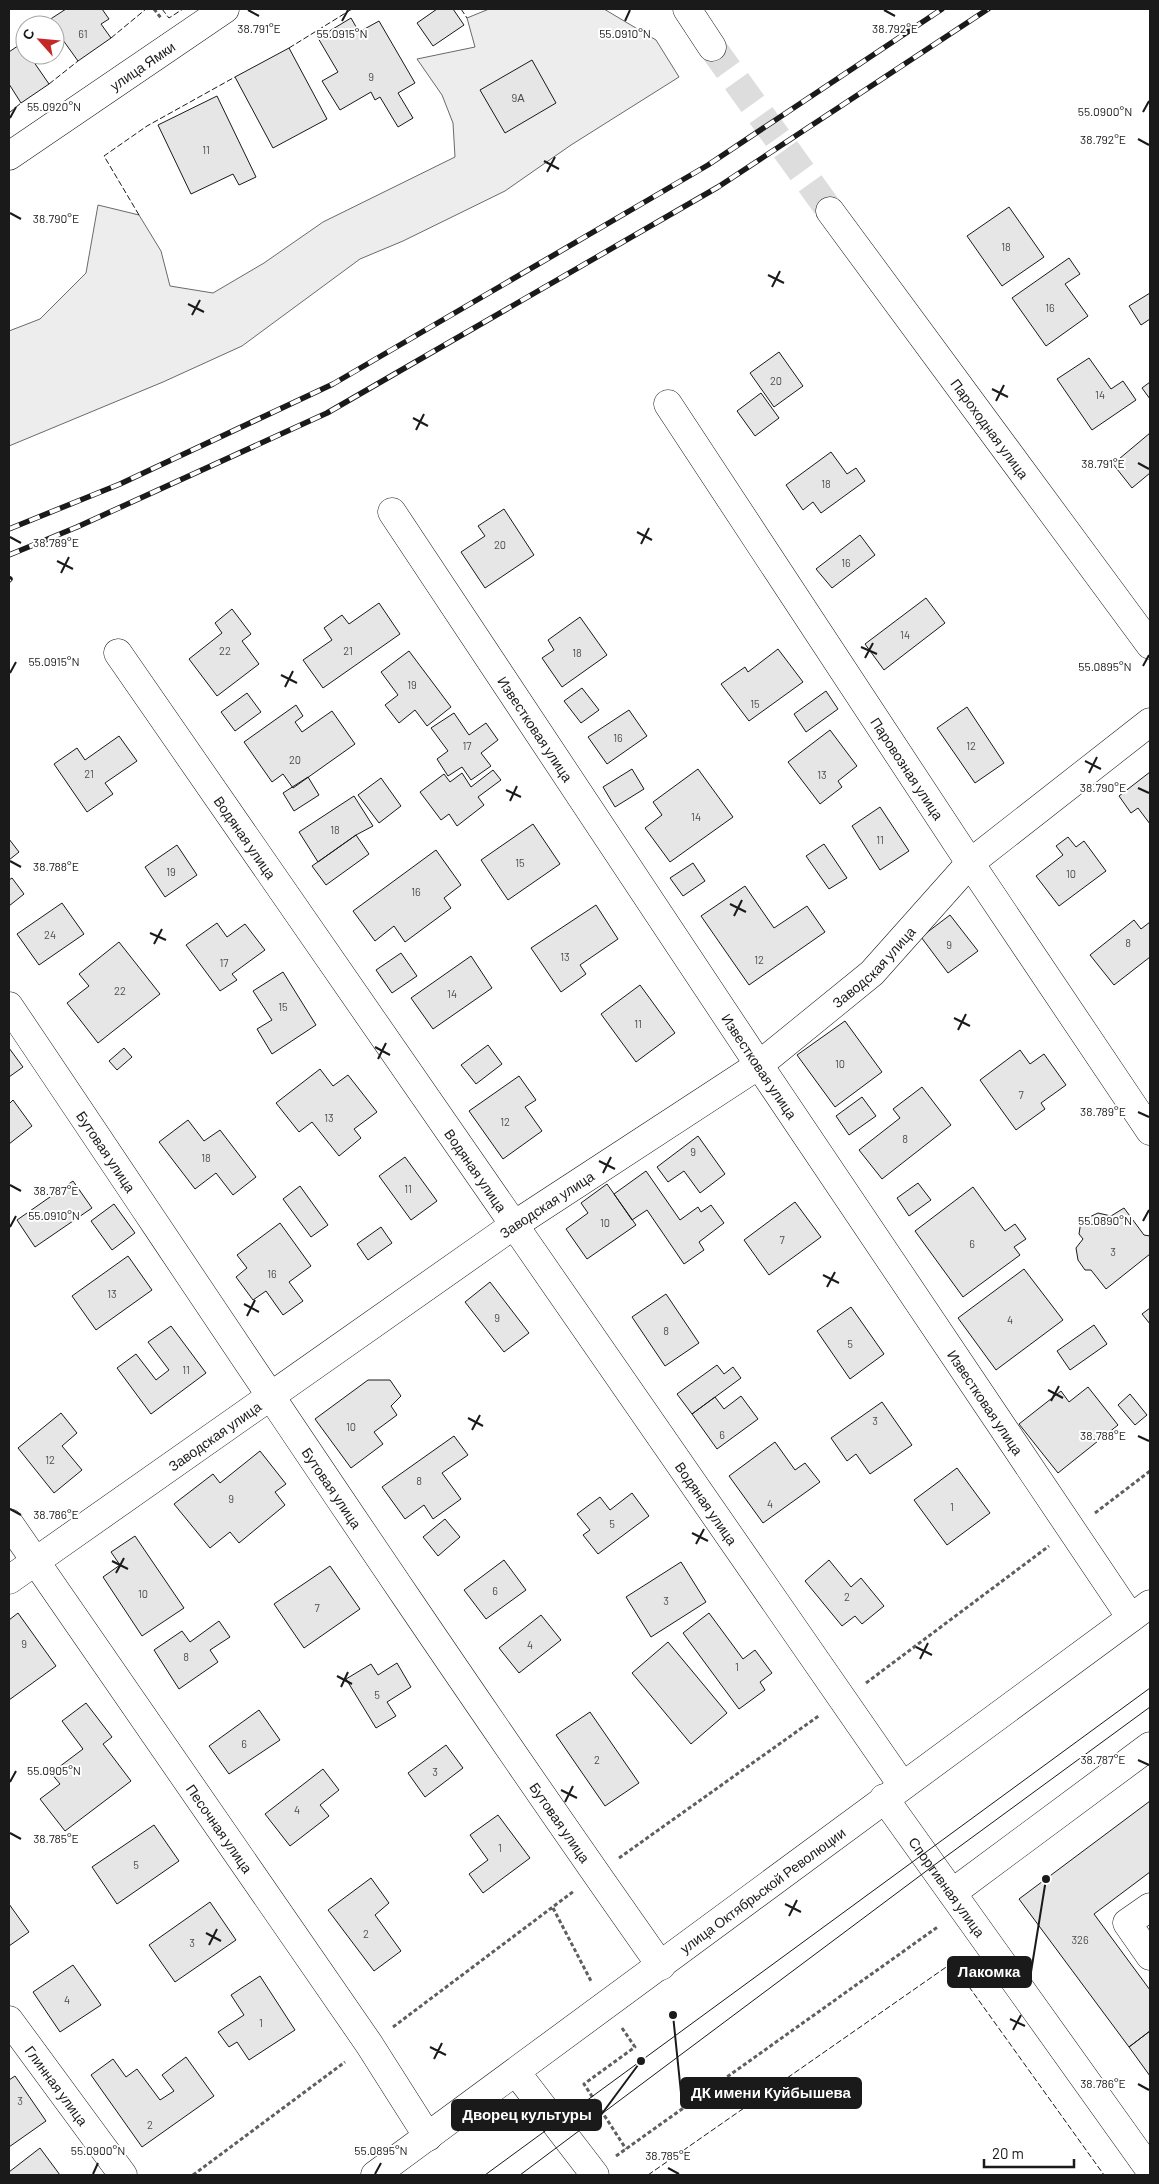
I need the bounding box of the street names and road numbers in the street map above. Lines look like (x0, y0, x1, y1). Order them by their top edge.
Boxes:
street label: улица Ямки (106, 37, 178, 94)
street label: Пароходная улица (948, 375, 1033, 482)
street label: Известковая улица (495, 673, 577, 785)
street label: Паровозная улица (868, 714, 948, 823)
street label: Водяная улица (211, 792, 280, 882)
street label: Заводская улица (828, 922, 918, 1011)
street label: Известковая улица (719, 1010, 801, 1122)
street label: Бутовая улица (73, 1108, 140, 1195)
street label: Водяная улица (442, 1125, 511, 1215)
street label: Заводская улица (496, 1167, 597, 1241)
street label: Известковая улица (944, 1346, 1027, 1458)
street label: Заводская улица (165, 1397, 264, 1474)
street label: Бутовая улица (299, 1444, 366, 1531)
street label: Водяная улица (672, 1458, 741, 1548)
street label: Бутовая улица (527, 1779, 594, 1866)
street label: Песочная улица (183, 1780, 257, 1876)
street label: улица Октябрьской Революции (676, 1823, 848, 1956)
street label: Спортивная улица (906, 1833, 989, 1940)
street label: Глинная улица (22, 2042, 92, 2129)

